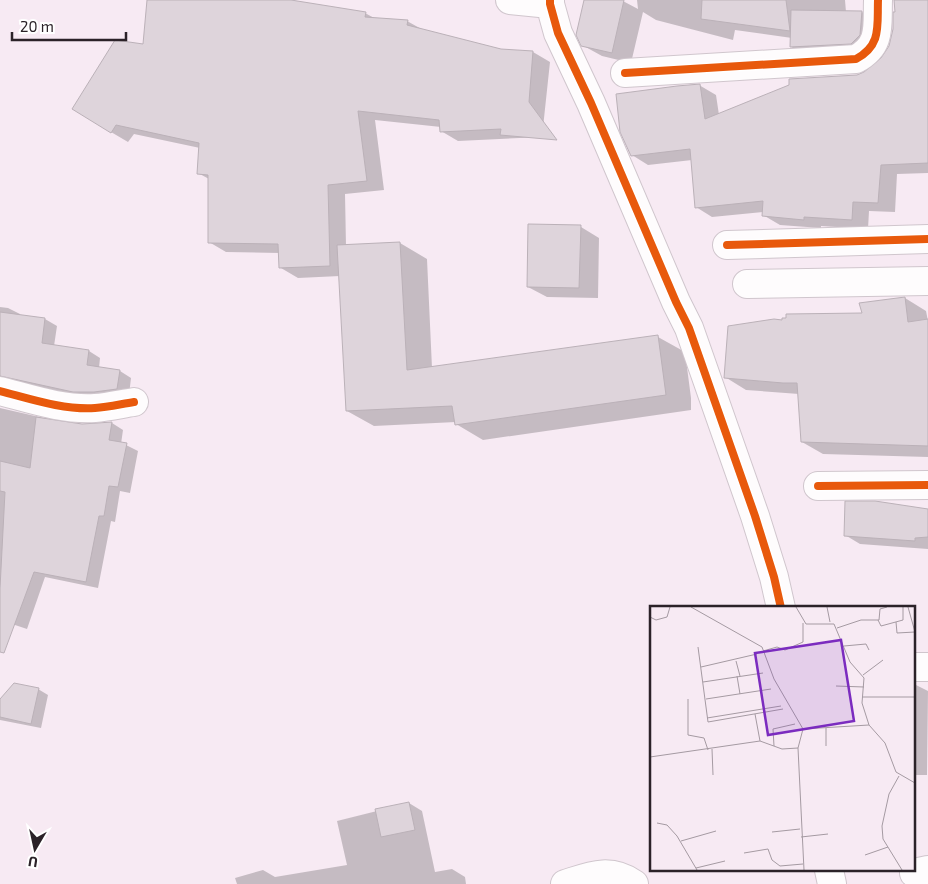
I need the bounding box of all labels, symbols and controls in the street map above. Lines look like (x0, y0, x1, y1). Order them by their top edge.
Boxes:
scale bar (12, 10, 126, 42)
text: 20 m (20, 17, 54, 35)
inset map (650, 606, 916, 872)
north arrow (10, 824, 60, 874)
text: U (27, 853, 39, 871)

